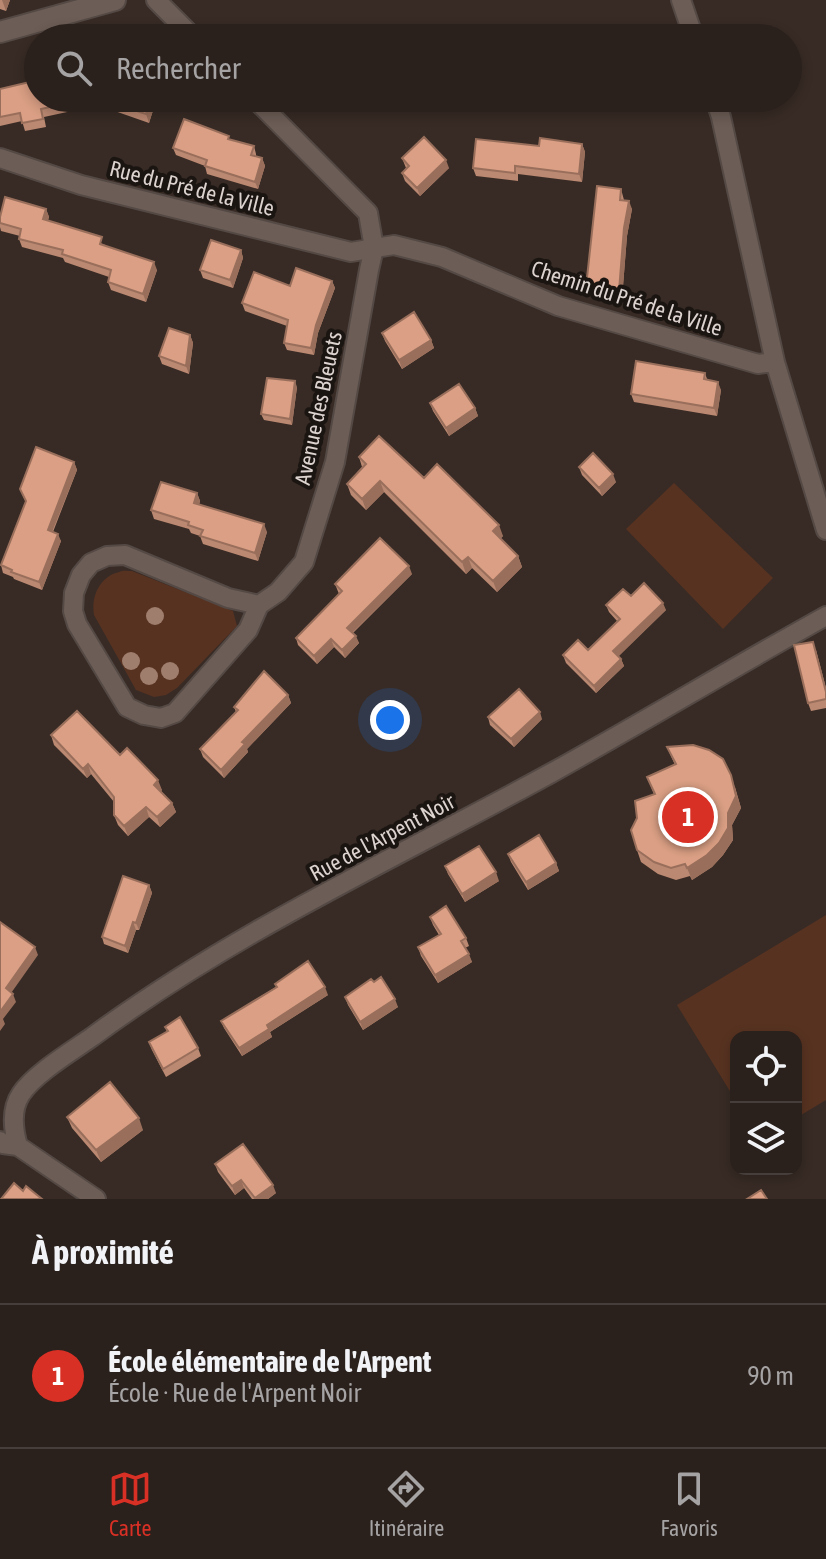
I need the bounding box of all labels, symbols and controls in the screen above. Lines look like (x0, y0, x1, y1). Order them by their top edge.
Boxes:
search box (24, 24, 802, 112)
icon: search (52, 46, 96, 90)
text: Rechercher (116, 51, 241, 85)
street label: Rue du Pré de la Ville (107, 155, 277, 221)
street label: Chemin du Pré de la Ville (528, 255, 726, 341)
street label: Avenue des Bleuets (289, 329, 347, 487)
your location (370, 700, 410, 740)
pin: 1 (662, 787, 714, 847)
street label: Rue de l'Arpent Noir (305, 788, 459, 886)
map controls (730, 1031, 802, 1175)
button: locate (730, 1031, 802, 1103)
button: layers (730, 1103, 802, 1175)
text: À proximité (32, 1232, 174, 1271)
text: École élémentaire de l'Arpent (108, 1344, 432, 1378)
text: 1 (52, 1361, 64, 1391)
text: 90 m (747, 1361, 794, 1391)
text: École · Rue de l'Arpent Noir (108, 1378, 361, 1408)
tab: Carte (108, 1467, 152, 1541)
tab: Itinéraire (369, 1467, 444, 1541)
tab: Favoris (661, 1467, 718, 1541)

